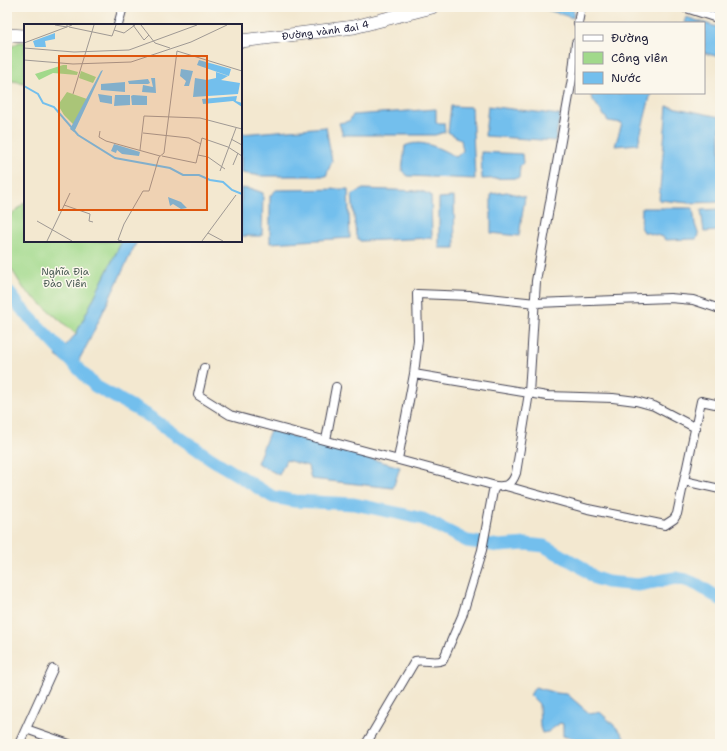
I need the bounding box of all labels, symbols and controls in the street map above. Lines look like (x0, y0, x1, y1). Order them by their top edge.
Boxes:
street label: Đường vành đai 4 (281, 17, 370, 43)
legend (575, 22, 705, 94)
inset map (24, 24, 242, 242)
text: Đường (611, 30, 649, 46)
text: Công viên (611, 50, 668, 66)
text: Nước (611, 70, 641, 86)
park label: Nghĩa Địa Đào Viên (41, 265, 90, 290)

